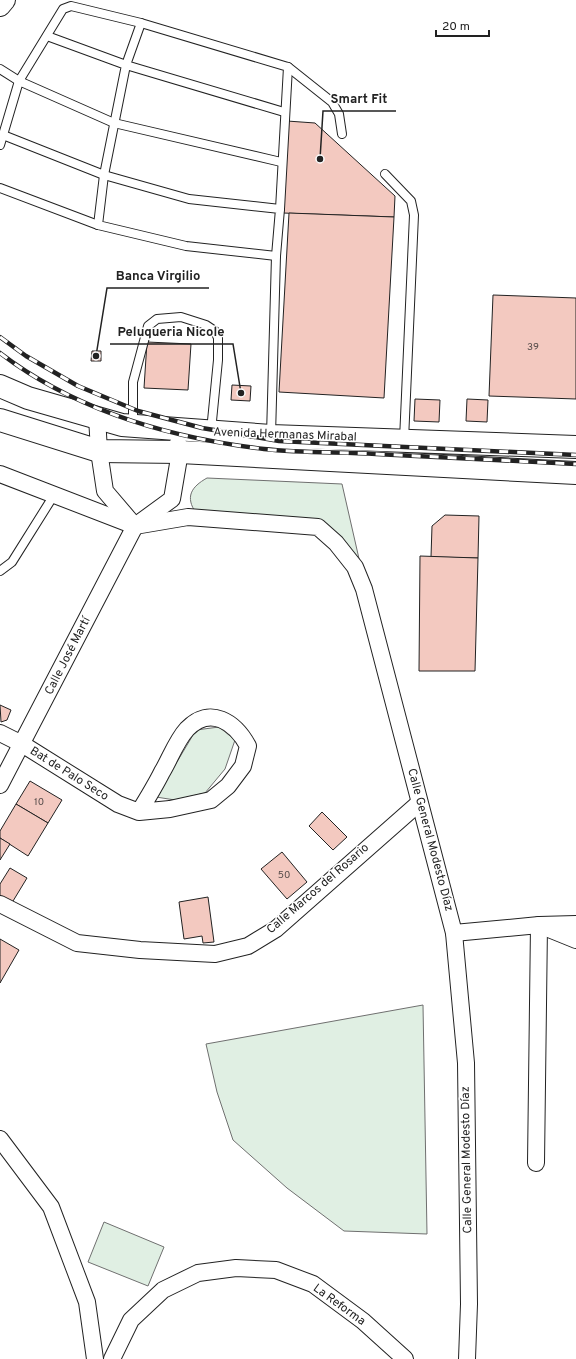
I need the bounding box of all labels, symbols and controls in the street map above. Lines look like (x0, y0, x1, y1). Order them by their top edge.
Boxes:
scale bar (436, 12, 489, 38)
text: 20 m (442, 19, 470, 35)
callout: Smart Fit (323, 86, 396, 111)
text: Smart Fit (331, 92, 387, 108)
callout: Banca Virgilio (107, 263, 209, 288)
text: Banca Virgilio (116, 269, 200, 285)
callout: Peluqueria Nicole (110, 319, 233, 344)
text: Peluqueria Nicole (117, 325, 225, 341)
house number: 39 (527, 341, 539, 354)
street label: Avenida Hermanas Mirabal (213, 424, 357, 446)
street label: Calle José Martí (41, 613, 95, 698)
street label: Bat de Palo Seco (27, 743, 112, 805)
street label: Calle General Modesto Díaz (403, 767, 457, 913)
house number: 10 (34, 796, 44, 809)
street label: Calle Marcos del Rosario (263, 840, 373, 938)
house number: 50 (278, 869, 290, 882)
street label: Calle General Modesto Díaz (458, 1086, 476, 1234)
street label: La Reforma (310, 1281, 368, 1329)

